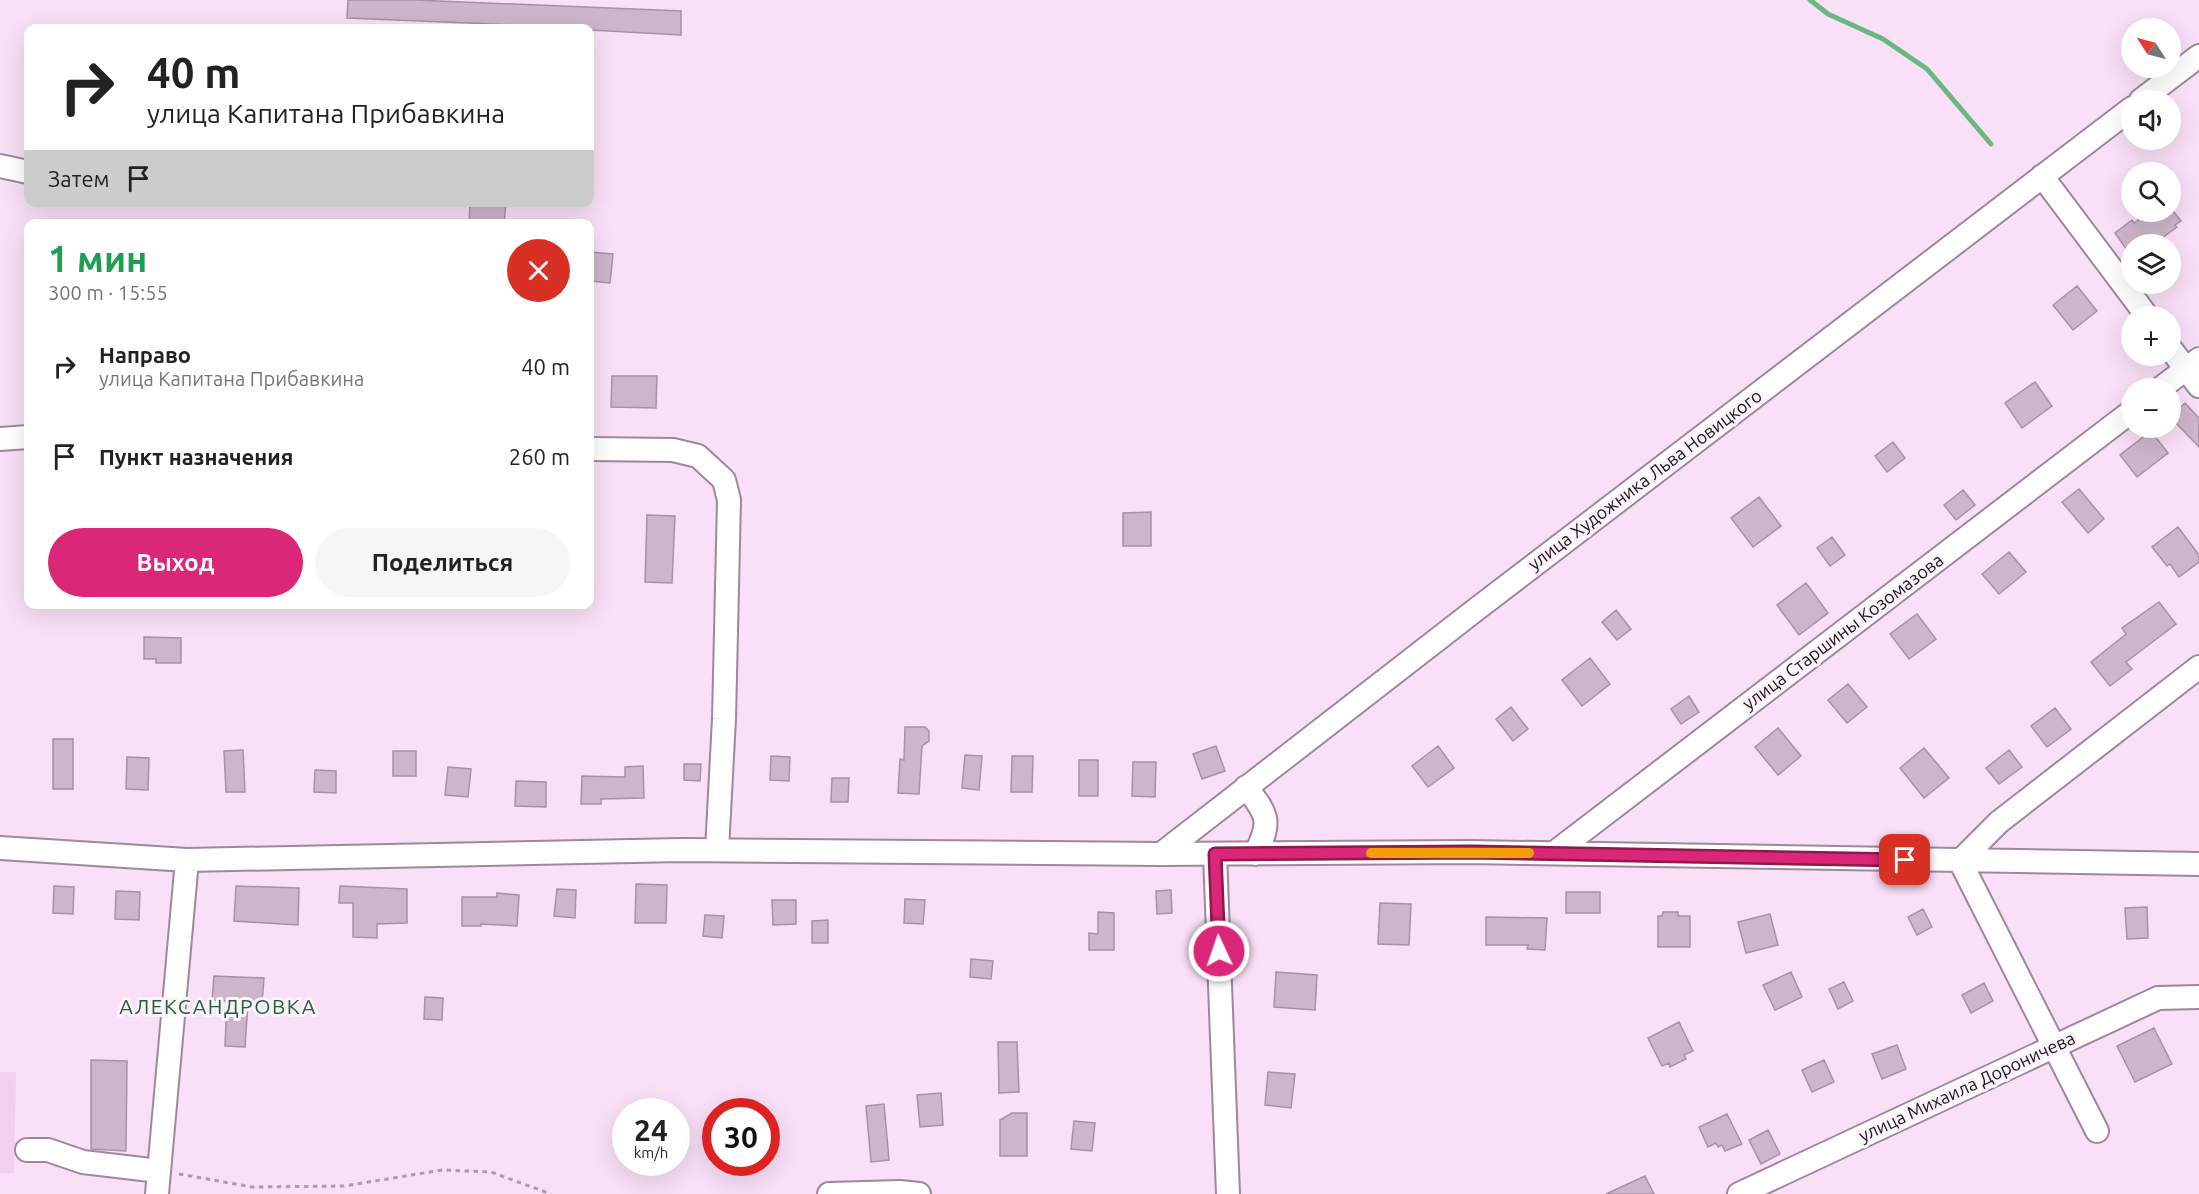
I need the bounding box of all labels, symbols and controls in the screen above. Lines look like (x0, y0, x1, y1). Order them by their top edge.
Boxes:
north arrow (2121, 18, 2181, 78)
map controls (2121, 18, 2181, 438)
icon: right (48, 48, 126, 126)
text: 40 m (147, 49, 241, 96)
button: sound (2121, 90, 2181, 150)
text: улица Капитана Прибавкина (147, 98, 505, 128)
icon: arrive (122, 162, 155, 195)
button: search (2121, 162, 2181, 222)
text: Затем (48, 166, 110, 191)
button: layers (2121, 234, 2181, 294)
text: 1 мин (48, 238, 147, 279)
button: close (507, 239, 570, 302)
text: 300 m · 15:55 (48, 281, 168, 304)
button: + (2121, 306, 2181, 366)
text: Направо (99, 342, 191, 367)
icon: right (48, 350, 81, 383)
text: 40 m (521, 354, 570, 379)
text: улица Капитана Прибавкина (99, 367, 364, 390)
button: − (2121, 378, 2181, 438)
street label: улица Художника Льва Новицкого (1524, 385, 1765, 574)
icon: arrive (48, 440, 81, 473)
text: Пункт назначения (99, 444, 293, 469)
text: 260 m (509, 444, 570, 469)
button: Выход (48, 528, 303, 597)
button: Поделиться (315, 528, 570, 597)
street label: улица Старшины Козомазова (1738, 549, 1947, 713)
pin (1879, 834, 1930, 885)
icon: arrive (1888, 843, 1921, 876)
position arrow (1187, 919, 1251, 983)
district label: АЛЕКСАНДРОВКА (119, 994, 317, 1018)
street label: улица Михаила Дороничева (1855, 1027, 2078, 1145)
speed limit sign: 30 (702, 1098, 780, 1176)
text: 24 (634, 1113, 668, 1147)
text: km/h (634, 1144, 668, 1161)

